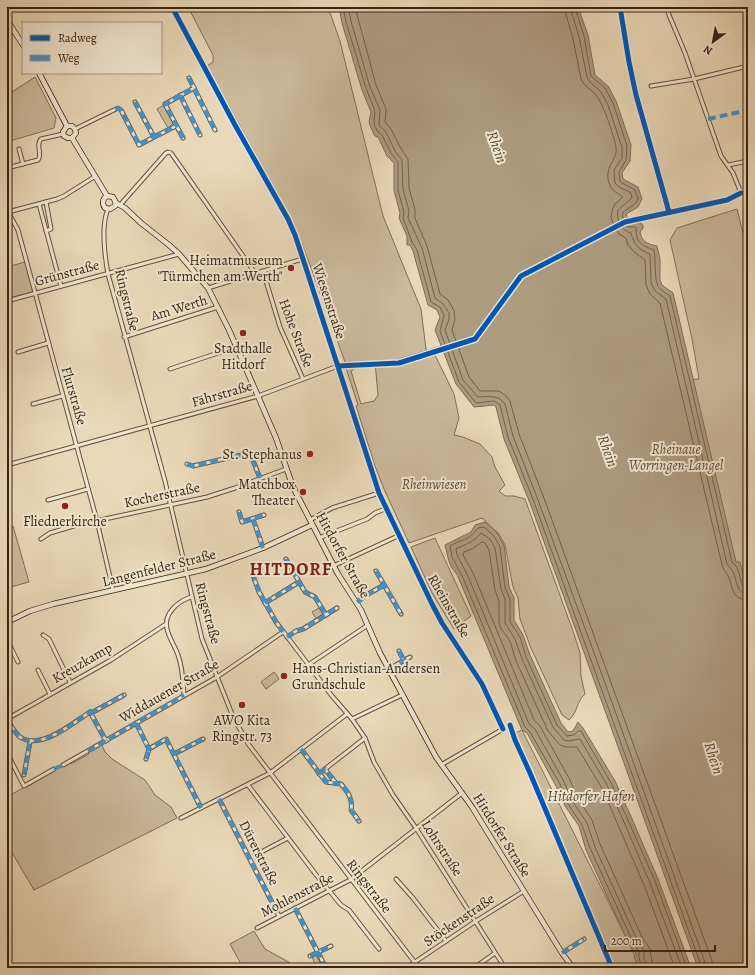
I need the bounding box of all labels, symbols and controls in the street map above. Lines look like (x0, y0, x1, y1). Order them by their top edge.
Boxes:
legend (22, 22, 162, 74)
north arrow (693, 22, 733, 62)
text: Radweg (58, 30, 97, 46)
text: N (701, 42, 715, 59)
text: Weg (57, 50, 80, 66)
water label: Rhein (482, 128, 512, 166)
place label: Heimatmuseum "Türmchen am Werth" (157, 251, 283, 286)
street label: Grünstraße (33, 255, 101, 291)
street label: Wiesenstraße (307, 260, 350, 341)
marker: Heimatmuseum "Türmchen am Werth" (286, 263, 296, 273)
street label: Ringstraße (110, 267, 144, 333)
street label: Am Werth (148, 290, 210, 326)
street label: Hohe Straße (274, 296, 318, 370)
marker: Stadthalle Hitdorf (238, 328, 248, 338)
place label: Stadthalle Hitdorf (214, 339, 272, 374)
street label: Flurstraße (57, 365, 91, 427)
street label: Fährstraße (189, 376, 255, 412)
water label: Rhein (593, 432, 623, 470)
park label: Rheinaue Worringen-Langel (629, 440, 724, 475)
place label: St. Stephanus (223, 445, 302, 464)
marker: St. Stephanus (305, 449, 315, 459)
place label: Matchbox Theater (238, 475, 296, 510)
park label: Rheinwiesen (402, 475, 466, 494)
street label: Kocherstraße (122, 478, 202, 512)
marker: Matchbox Theater (298, 487, 308, 497)
marker: Fliednerkirche (60, 501, 70, 511)
street label: Hitdorfer Straße (311, 508, 375, 602)
place label: Fliednerkirche (23, 512, 107, 531)
street label: Langenfelder Straße (100, 545, 218, 591)
district label: HITDORF (250, 557, 332, 581)
street label: Rheinstraße (423, 571, 475, 641)
street label: Ringstraße (191, 580, 225, 646)
street label: Kreuzkamp (48, 638, 116, 688)
street label: Widdauener Straße (115, 655, 222, 728)
place label: Hans-Christian-Andersen Grundschule (292, 659, 441, 694)
marker: Hans-Christian-Andersen Grundschule (279, 671, 289, 681)
marker: AWO Kita Ringstr. 73 (237, 700, 247, 710)
place label: AWO Kita Ringstr. 73 (212, 711, 272, 746)
water label: Rhein (699, 739, 729, 777)
water label: Hitdorfer Hafen (547, 786, 635, 806)
street label: Hitdorfer Straße (469, 789, 535, 881)
street label: Lohrstraße (417, 816, 467, 880)
street label: Dürerstraße (234, 817, 284, 889)
street label: Ringstraße (342, 855, 396, 917)
street label: Mohlenstraße (257, 868, 337, 922)
street label: Stöckenstraße (420, 889, 498, 951)
scale bar (605, 927, 715, 953)
text: 200 m (611, 933, 642, 949)

